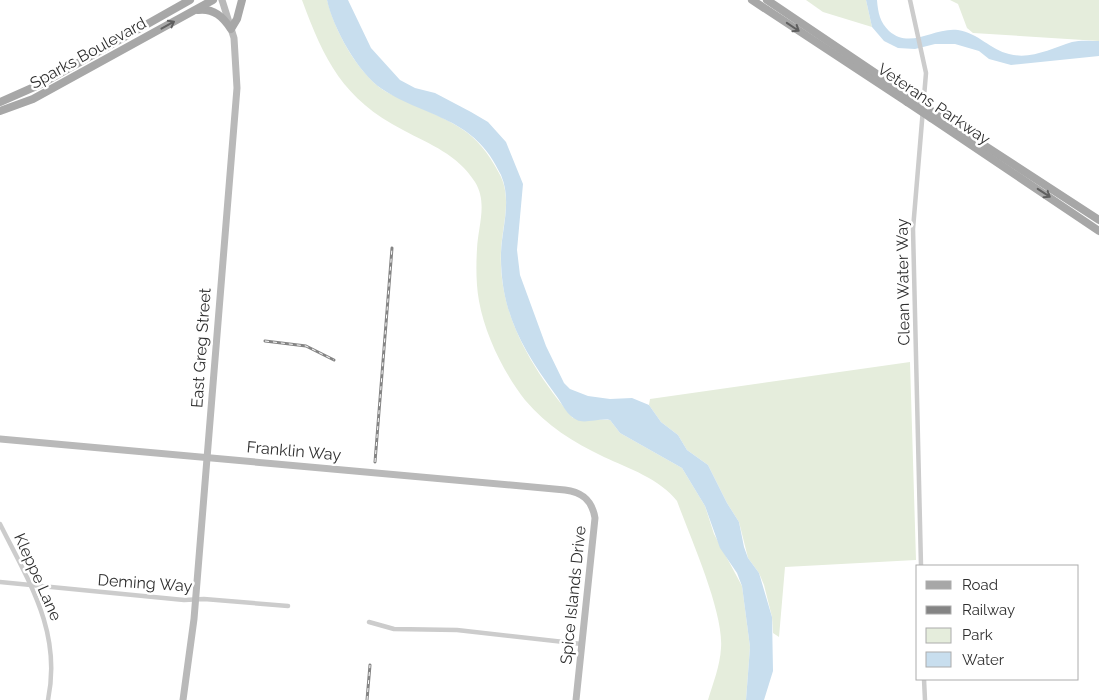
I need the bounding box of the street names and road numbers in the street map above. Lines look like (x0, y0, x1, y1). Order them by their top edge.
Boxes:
street label: Sparks Boulevard (27, 13, 149, 93)
street label: Veterans Parkway (874, 59, 994, 149)
street label: Clean Water Way (892, 218, 914, 346)
street label: East Greg Street (187, 287, 215, 409)
street label: Franklin Way (246, 437, 342, 465)
street label: Spice Islands Drive (556, 525, 590, 665)
street label: Kleppe Lane (10, 530, 66, 624)
street label: Deming Way (97, 570, 193, 596)

